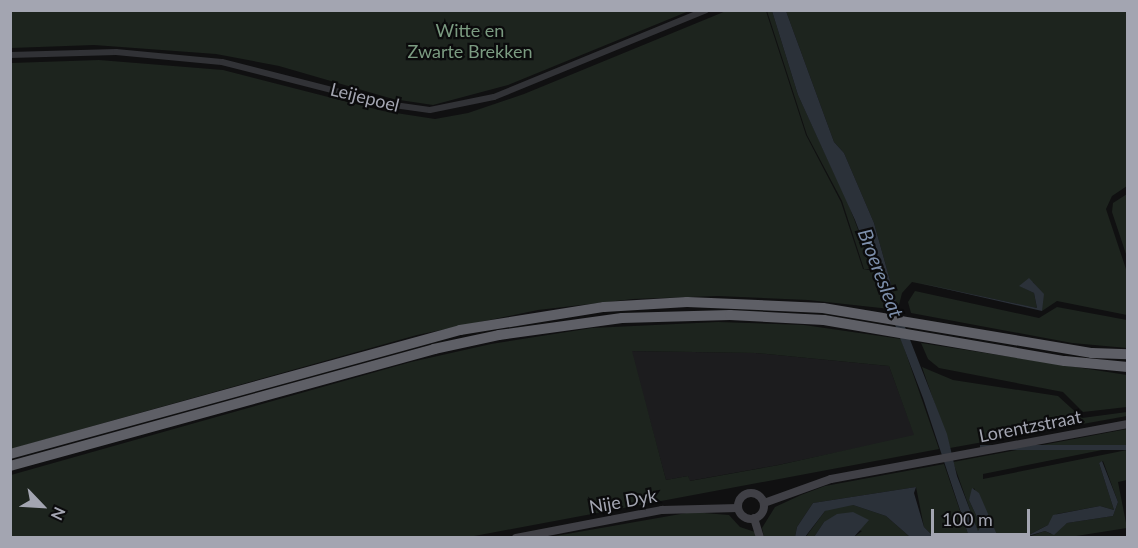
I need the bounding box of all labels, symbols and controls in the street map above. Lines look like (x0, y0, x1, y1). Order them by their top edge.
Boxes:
park label: Witte en Zwarte Brekken (408, 20, 532, 63)
street label: Leijepoel (328, 78, 402, 116)
water label: Broeresleat (853, 225, 909, 321)
street label: Lorentzstraat (977, 405, 1083, 447)
north arrow (12, 476, 72, 536)
street label: Nije Dyk (587, 484, 659, 518)
scale bar (934, 497, 1033, 535)
text: N (48, 504, 70, 523)
text: 100 m (942, 508, 993, 530)

